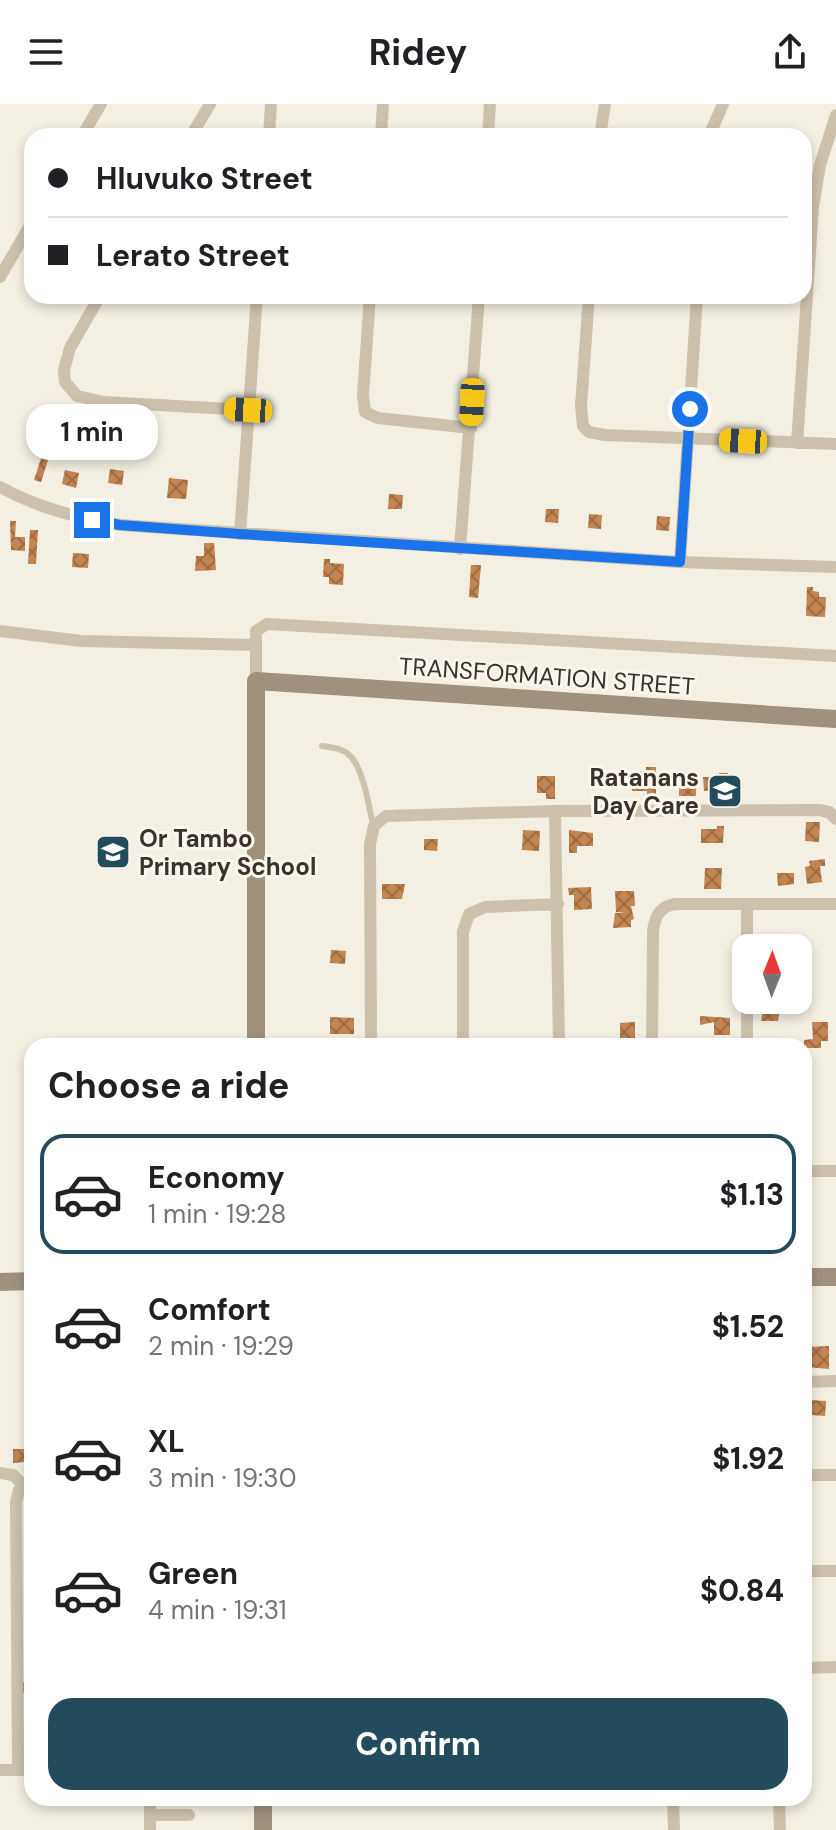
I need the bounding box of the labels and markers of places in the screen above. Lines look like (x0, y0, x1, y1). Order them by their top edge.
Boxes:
place label: Ratanans Day Care (590, 762, 699, 821)
school or university icon: Ratanans Day Care (706, 772, 744, 810)
place label: Or Tambo Primary School (139, 823, 316, 882)
school or university icon: Or Tambo Primary School (94, 833, 132, 871)

